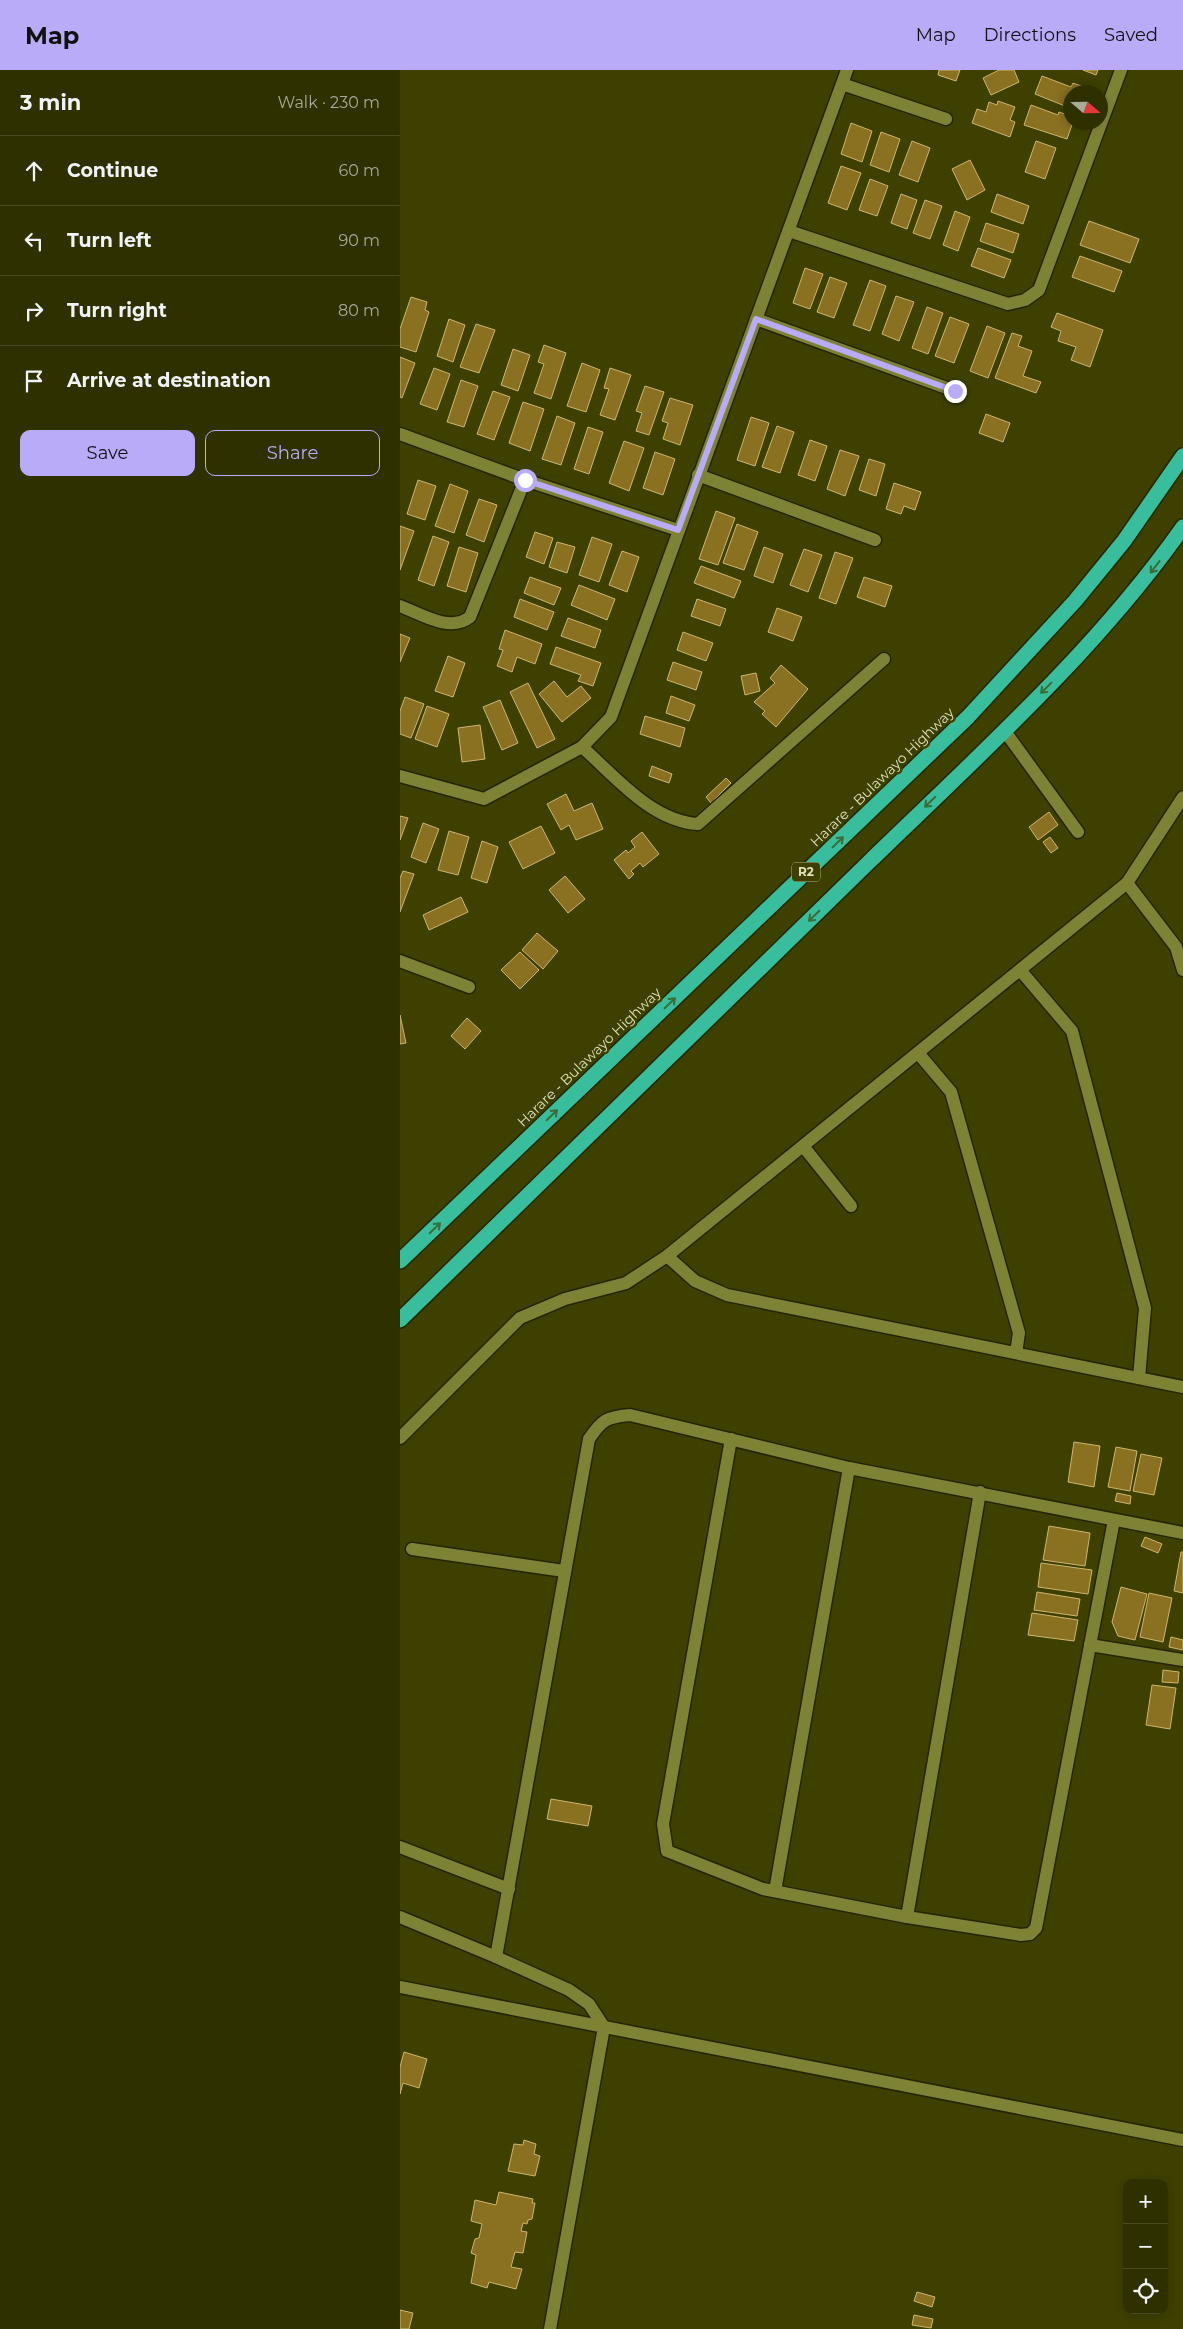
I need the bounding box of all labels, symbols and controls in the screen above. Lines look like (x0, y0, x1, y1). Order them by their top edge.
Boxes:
text: Map (25, 21, 79, 50)
text: Map (916, 24, 956, 46)
text: Directions (984, 24, 1076, 46)
text: Saved (1104, 24, 1158, 46)
north arrow (1063, 85, 1108, 130)
text: 3 min (20, 90, 81, 115)
text: Walk · 230 m (278, 93, 380, 112)
icon: ahead (20, 157, 48, 185)
text: Continue (67, 159, 158, 182)
text: 60 m (338, 161, 380, 180)
icon: left (20, 227, 48, 255)
text: Turn left (67, 229, 152, 252)
text: 90 m (338, 231, 380, 250)
icon: right (20, 297, 48, 325)
text: Turn right (67, 299, 167, 322)
text: 80 m (338, 301, 380, 320)
icon: arrive (20, 367, 48, 395)
text: Arrive at destination (67, 369, 271, 392)
route end (944, 380, 967, 403)
button: Save (20, 430, 195, 476)
button: Share (205, 430, 380, 476)
route start (514, 469, 537, 492)
one-way arrow (1149, 560, 1160, 573)
one-way arrow (1040, 681, 1052, 693)
street label: Harare - Bulawayo Highway (806, 703, 958, 850)
one-way arrow (924, 796, 936, 808)
one-way arrow (831, 836, 844, 848)
road number: R2 (792, 862, 820, 882)
one-way arrow (808, 909, 820, 922)
street label: Harare - Bulawayo Highway (513, 983, 665, 1130)
one-way arrow (663, 997, 676, 1009)
one-way arrow (546, 1109, 559, 1121)
one-way arrow (429, 1222, 441, 1234)
map controls (1123, 2179, 1168, 2314)
button: + (1123, 2179, 1168, 2224)
button: − (1123, 2224, 1168, 2269)
button: locate (1123, 2269, 1168, 2314)

